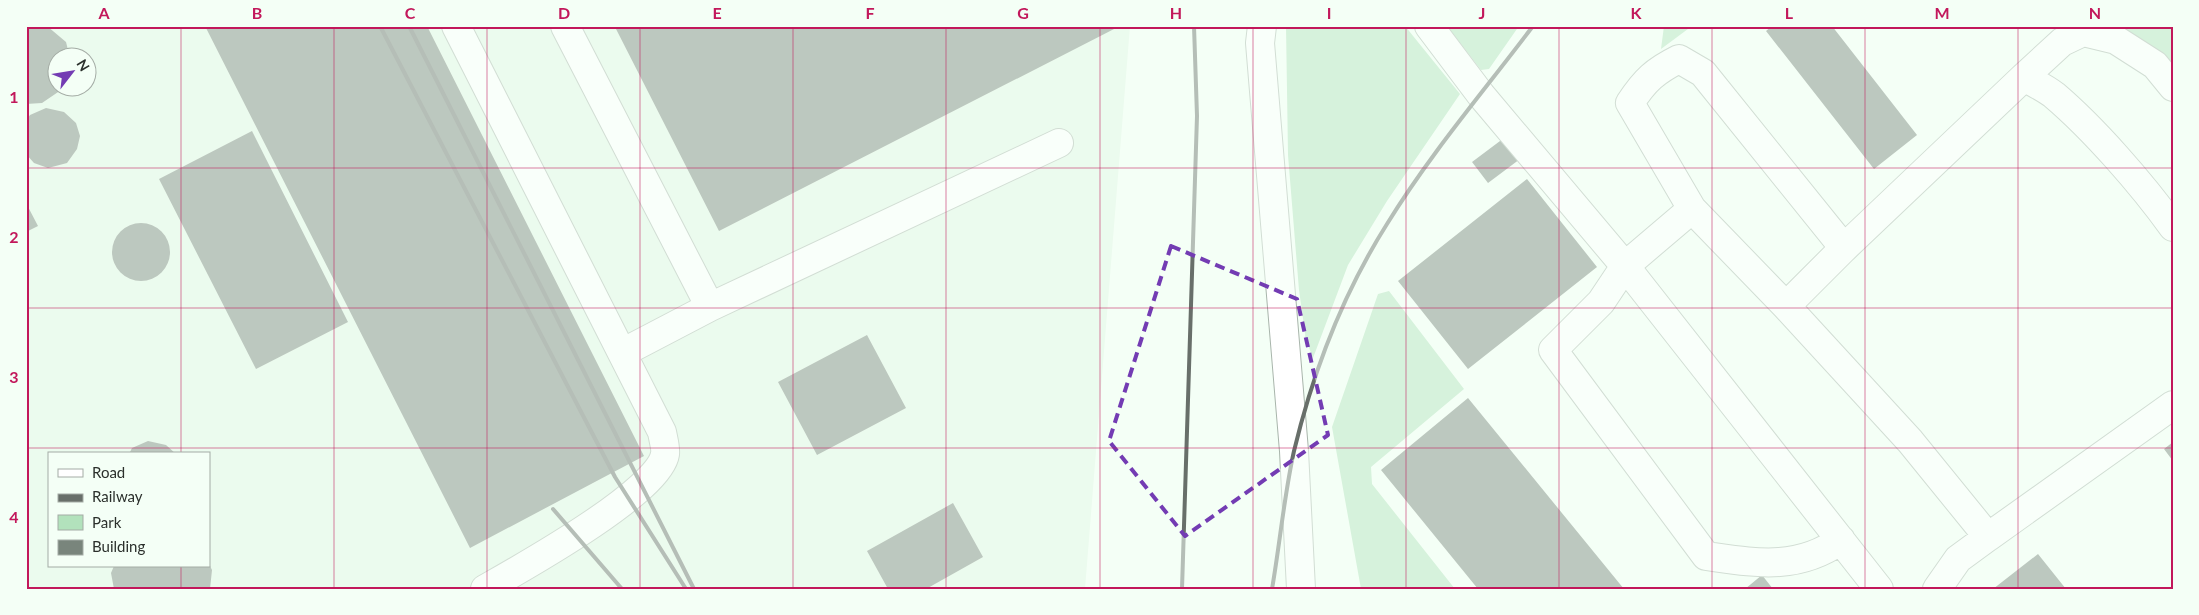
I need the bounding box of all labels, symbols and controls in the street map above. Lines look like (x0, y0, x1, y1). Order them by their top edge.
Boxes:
text: A (97, 3, 110, 22)
text: B (252, 3, 262, 22)
text: C (405, 3, 416, 22)
text: D (558, 3, 570, 22)
text: E (712, 3, 722, 22)
text: F (865, 3, 875, 22)
text: G (1017, 3, 1029, 22)
text: H (1170, 3, 1182, 22)
text: I (1327, 3, 1331, 22)
text: J (1479, 3, 1485, 22)
text: K (1631, 3, 1643, 22)
text: L (1785, 3, 1794, 22)
text: M (1934, 3, 1950, 22)
text: N (2089, 3, 2101, 22)
north arrow (48, 48, 98, 98)
text: N (74, 56, 94, 74)
text: 1 (9, 87, 19, 106)
text: 2 (9, 227, 19, 246)
text: 3 (9, 367, 19, 386)
legend (48, 452, 210, 568)
text: Road (92, 463, 125, 481)
text: Railway (92, 487, 143, 505)
text: 4 (9, 507, 19, 526)
text: Park (92, 513, 122, 531)
text: Building (92, 537, 145, 555)

